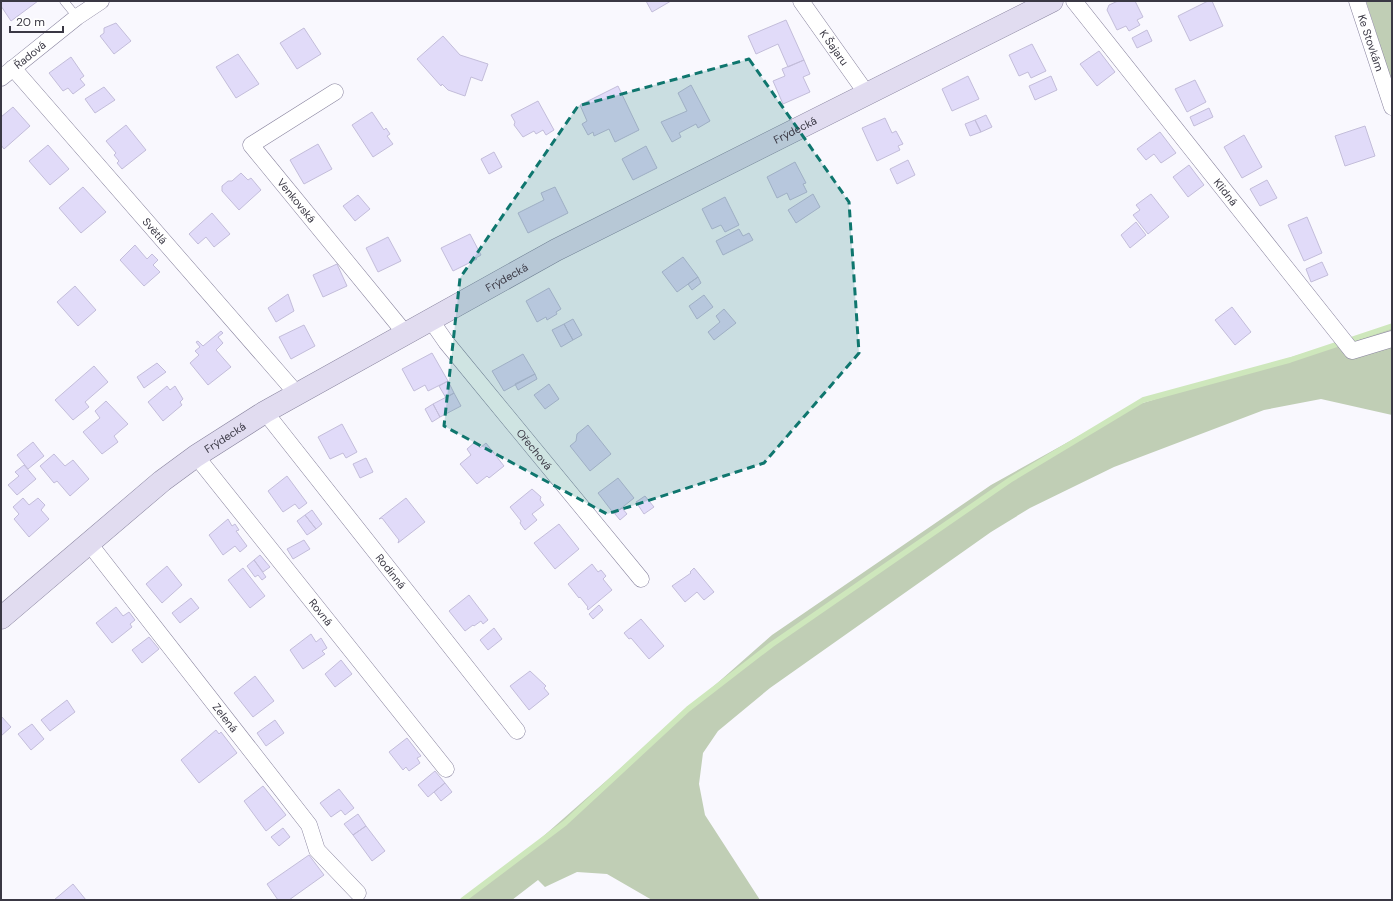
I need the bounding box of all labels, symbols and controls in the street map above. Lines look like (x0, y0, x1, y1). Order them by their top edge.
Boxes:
scale bar (10, 8, 63, 34)
street label: Ke Stovkám (1355, 12, 1387, 73)
text: 20 m (16, 14, 45, 30)
street label: K Šajaru (816, 27, 852, 68)
street label: Řadová (11, 38, 49, 72)
street label: Frýdecká (771, 113, 819, 147)
street label: Venkovská (274, 175, 319, 225)
street label: Klidná (1211, 176, 1241, 208)
street label: Světlá (140, 215, 170, 247)
street label: Frýdecká (483, 260, 530, 295)
street label: Frýdecká (202, 419, 248, 456)
street label: Ořechová (513, 426, 555, 473)
street label: Rodinná (373, 551, 409, 592)
street label: Rovná (306, 596, 336, 629)
street label: Zelená (210, 700, 241, 735)

